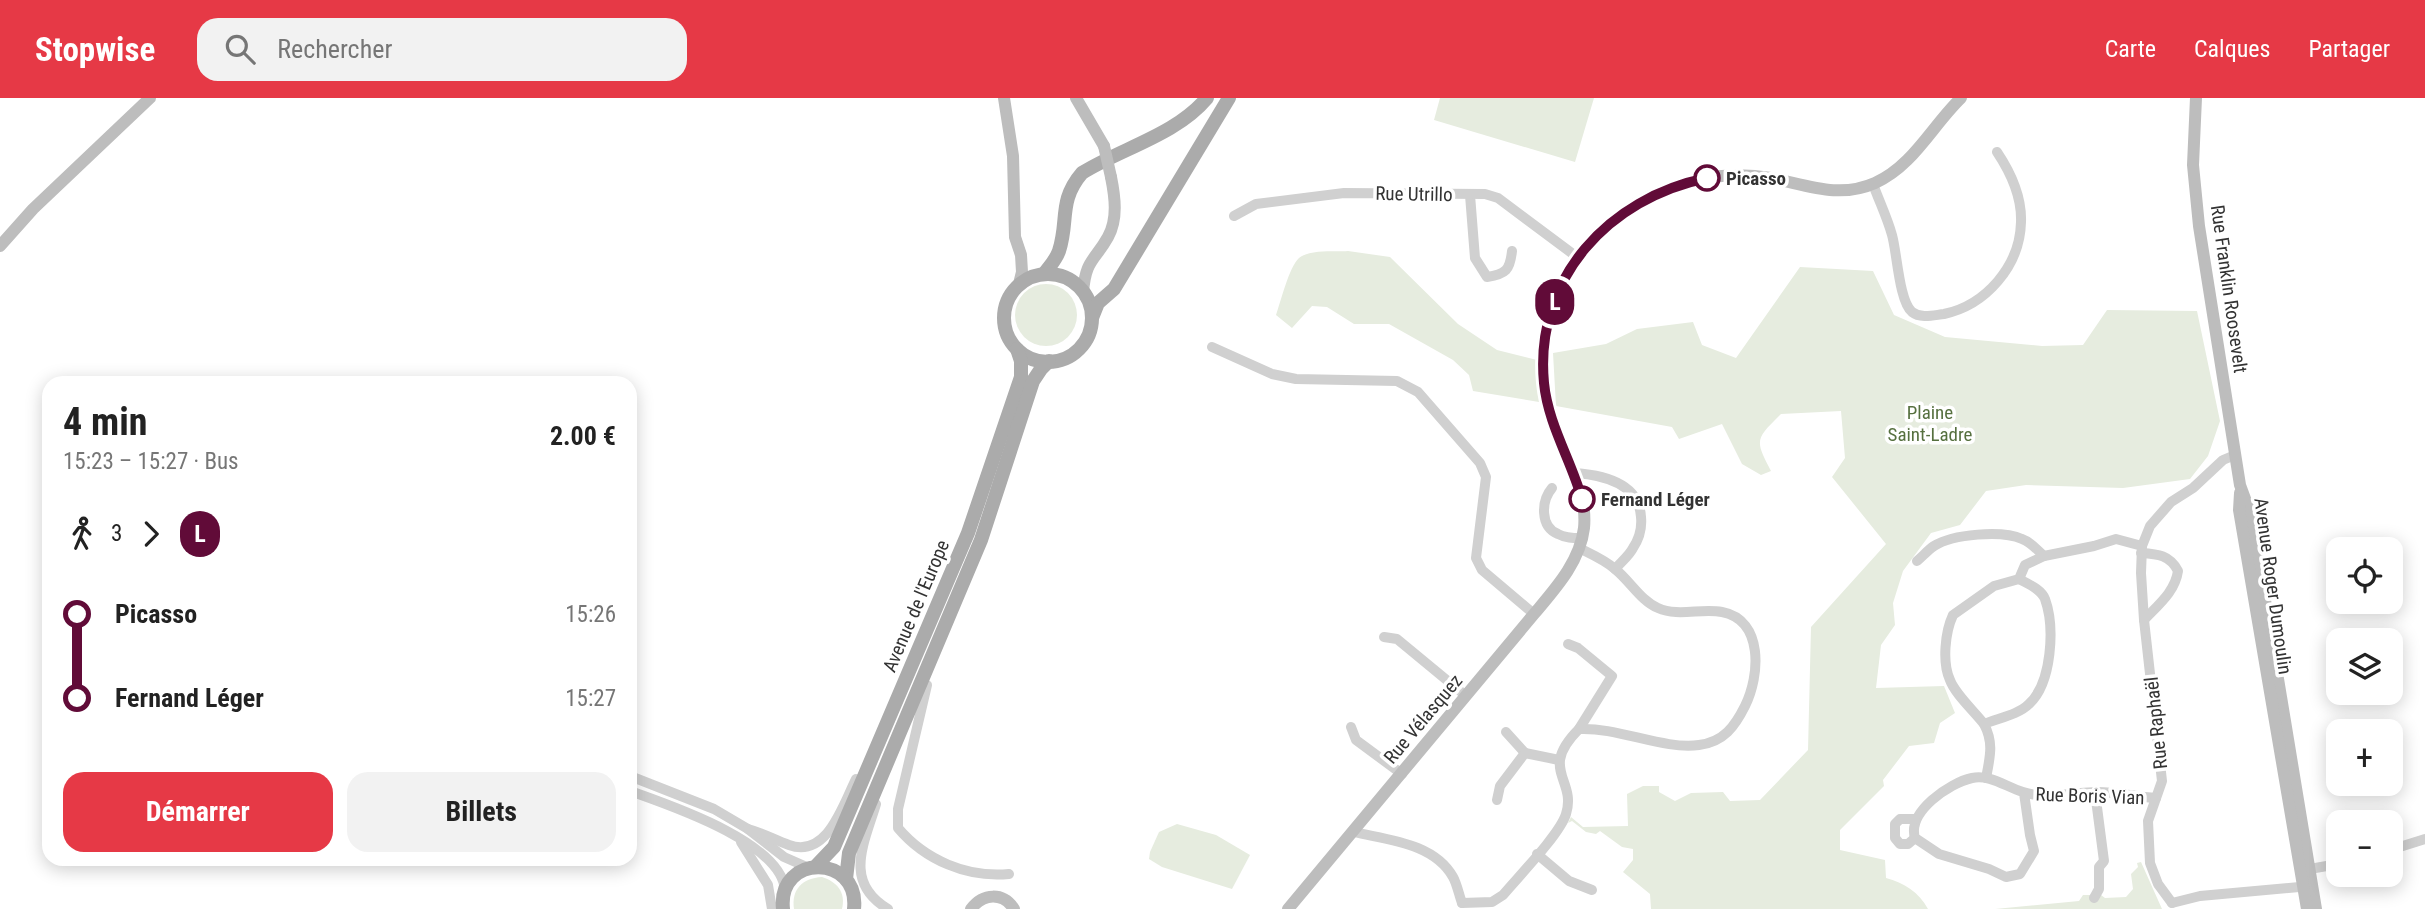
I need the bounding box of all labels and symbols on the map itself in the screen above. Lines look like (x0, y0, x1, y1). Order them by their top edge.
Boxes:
marker: Picasso (1694, 165, 1720, 191)
place label: Picasso (1726, 167, 1786, 190)
street label: Rue Utrillo (1375, 182, 1453, 206)
street label: Rue Franklin Roosevelt (2206, 203, 2252, 375)
line badge: L (1532, 279, 1578, 325)
park label: Plaine Saint-Ladre (1888, 401, 1973, 446)
marker: Fernand Léger (1569, 486, 1595, 512)
place label: Fernand Léger (1601, 488, 1710, 511)
street label: Avenue Roger Dumoulin (2249, 496, 2297, 676)
street label: Avenue de l'Europe (878, 536, 954, 676)
street label: Rue Vélasquez (1379, 670, 1467, 768)
street label: Rue Raphaël (2140, 676, 2172, 770)
street label: Rue Boris Vian (2035, 783, 2145, 809)

